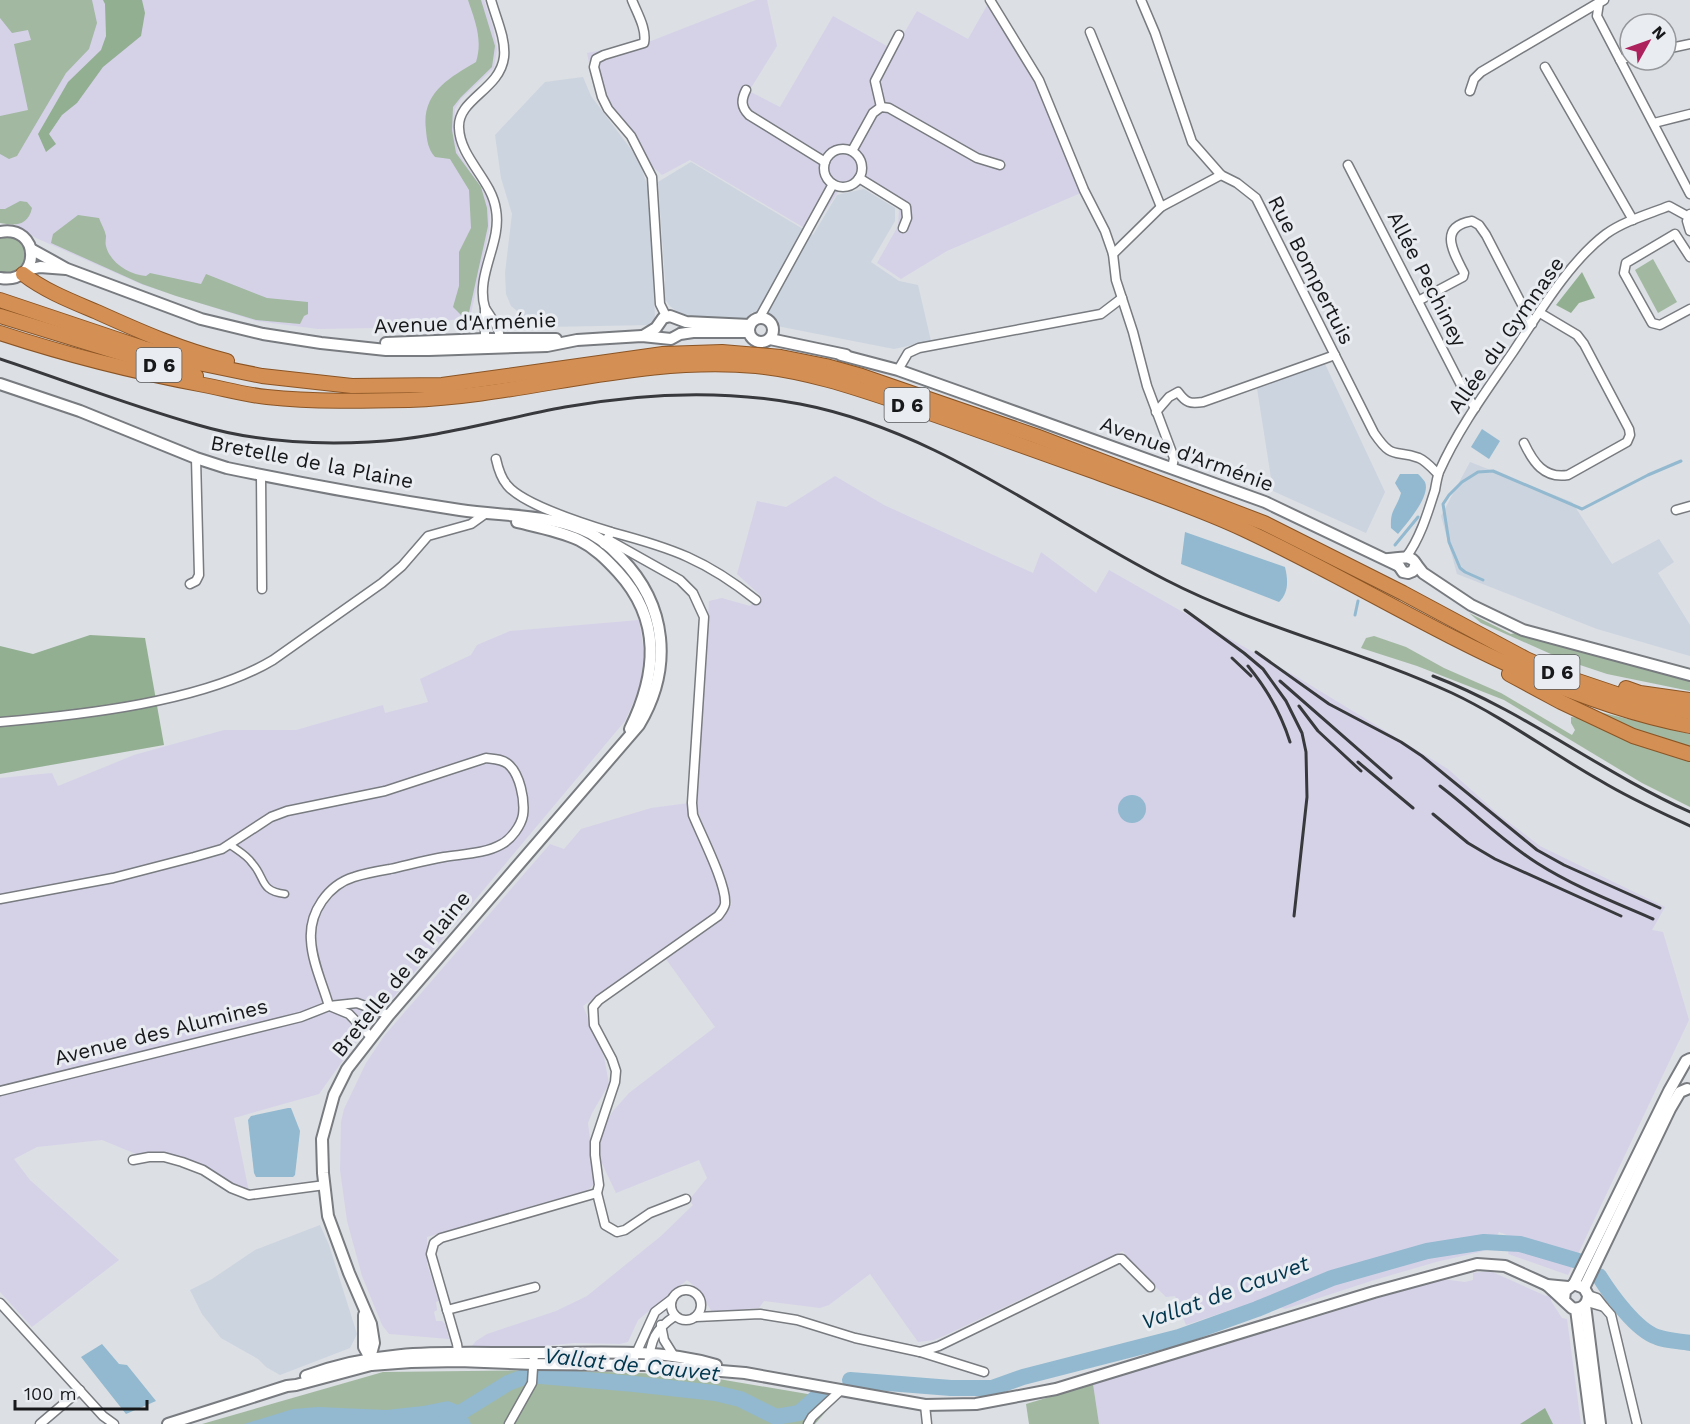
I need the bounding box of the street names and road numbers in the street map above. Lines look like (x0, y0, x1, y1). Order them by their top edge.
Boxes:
street label: Rue Bompertuis (1263, 191, 1360, 348)
street label: Allée Pechiney (1383, 207, 1472, 351)
street label: Allée du Gymnase (1442, 252, 1569, 418)
street label: Avenue d'Arménie (373, 307, 557, 338)
road number: D 6 (136, 348, 182, 382)
road number: D 6 (884, 388, 930, 422)
street label: Avenue d'Arménie (1097, 411, 1277, 497)
street label: Bretelle de la Plaine (209, 430, 416, 493)
road number: D 6 (1534, 655, 1580, 689)
street label: Bretelle de la Plaine (326, 886, 475, 1062)
street label: Avenue des Alumines (52, 993, 270, 1070)

